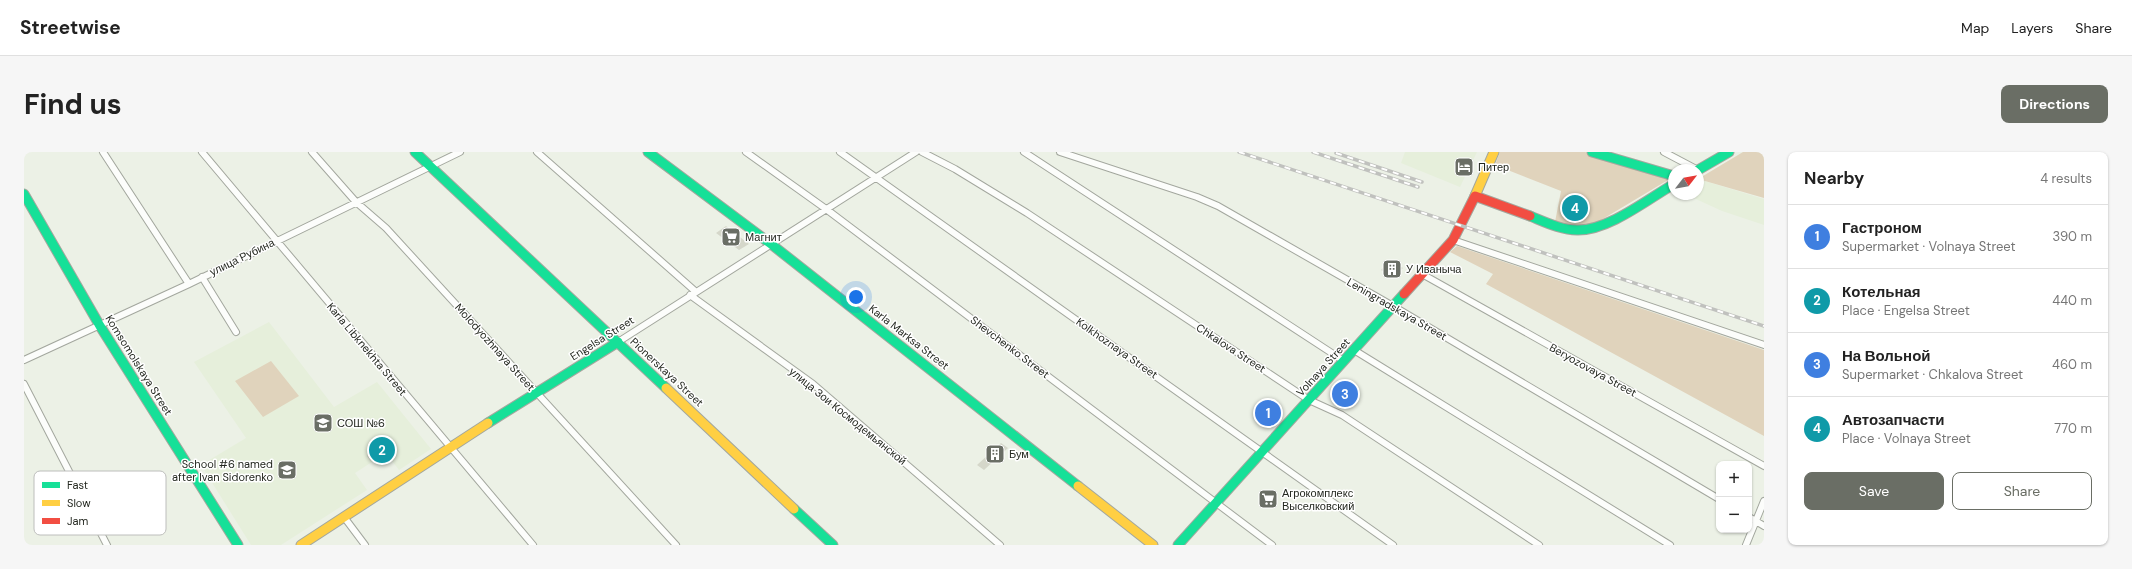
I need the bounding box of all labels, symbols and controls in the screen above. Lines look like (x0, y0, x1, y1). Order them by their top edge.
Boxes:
text: Streetwise (20, 15, 121, 40)
text: Map (1961, 19, 1989, 37)
text: Layers (2011, 19, 2053, 37)
text: Share (2075, 19, 2112, 37)
button: Directions (2001, 85, 2108, 123)
text: Find us (24, 86, 122, 123)
hotel icon: Питер (1453, 156, 1475, 178)
place label: Питер (1478, 160, 1509, 174)
north arrow (1668, 164, 1704, 200)
text: Nearby (1804, 167, 1864, 189)
text: 4 results (2040, 170, 2092, 187)
pin: 4 (1562, 193, 1588, 223)
text: Гастроном (1842, 218, 1922, 238)
supermarket icon: Магнит (720, 226, 742, 248)
text: 1 (1815, 228, 1819, 245)
text: 390 m (2053, 228, 2092, 245)
place label: Магнит (745, 230, 782, 244)
street label: улица Рубина (207, 235, 278, 279)
text: Supermarket · Volnaya Street (1842, 238, 2016, 255)
building icon: У Иваныча (1381, 258, 1403, 280)
place label: У Иваныча (1406, 262, 1462, 276)
street label: Leningradskaya Street (1345, 275, 1449, 343)
text: Котельная (1842, 282, 1921, 302)
your location (846, 287, 866, 307)
text: 2 (1813, 292, 1821, 309)
text: 440 m (2052, 292, 2092, 309)
street label: Karla Libknekhta Street (324, 300, 410, 398)
street label: Molodyozhnaya Street (452, 300, 538, 394)
street label: Karla Marksa Street (866, 301, 952, 373)
text: Place · Engelsa Street (1842, 302, 1970, 319)
street label: Komsomolskaya Street (102, 312, 176, 418)
street label: Engelsa Street (567, 313, 637, 363)
street label: Shevchenko Street (968, 313, 1052, 381)
street label: Kolkhoznaya Street (1073, 315, 1161, 381)
street label: Chkalova Street (1194, 320, 1268, 376)
street label: Pionerskaya Street (628, 335, 706, 409)
street label: Volnaya Street (1293, 335, 1353, 399)
street label: Beryozovaya Street (1547, 340, 1639, 400)
text: На Вольной (1842, 346, 1931, 366)
text: 3 (1813, 356, 1821, 373)
text: 460 m (2052, 356, 2092, 373)
street label: улица Зои Космодемьянской (786, 364, 910, 468)
text: Supermarket · Chkalova Street (1842, 366, 2023, 383)
pin: 3 (1332, 379, 1358, 409)
pin: 1 (1255, 398, 1281, 428)
text: Автозапчасти (1842, 410, 1945, 430)
school or university icon: СОШ №6 (312, 412, 334, 434)
place label: СОШ №6 (337, 416, 385, 430)
text: 4 (1813, 420, 1821, 437)
text: 770 m (2054, 420, 2092, 437)
text: Place · Volnaya Street (1842, 430, 1971, 447)
pin: 2 (369, 435, 395, 465)
building icon: Бум (984, 443, 1006, 465)
place label: Бум (1009, 447, 1029, 461)
place label: School #6 named after Ivan Sidorenko (172, 457, 273, 484)
school or university icon: School #6 named after Ivan Sidorenko (276, 459, 298, 481)
map controls (1716, 461, 1752, 533)
button: + (1716, 461, 1752, 497)
legend (34, 471, 166, 535)
button: Save (1804, 472, 1944, 510)
button: Share (1952, 472, 2092, 510)
text: Fast (67, 478, 88, 492)
place label: Агрокомплекс Выселковский (1282, 486, 1354, 513)
supermarket icon: Агрокомплекс Выселковский (1257, 488, 1279, 510)
text: Slow (67, 496, 91, 510)
button: − (1716, 497, 1752, 533)
text: Jam (67, 514, 88, 528)

